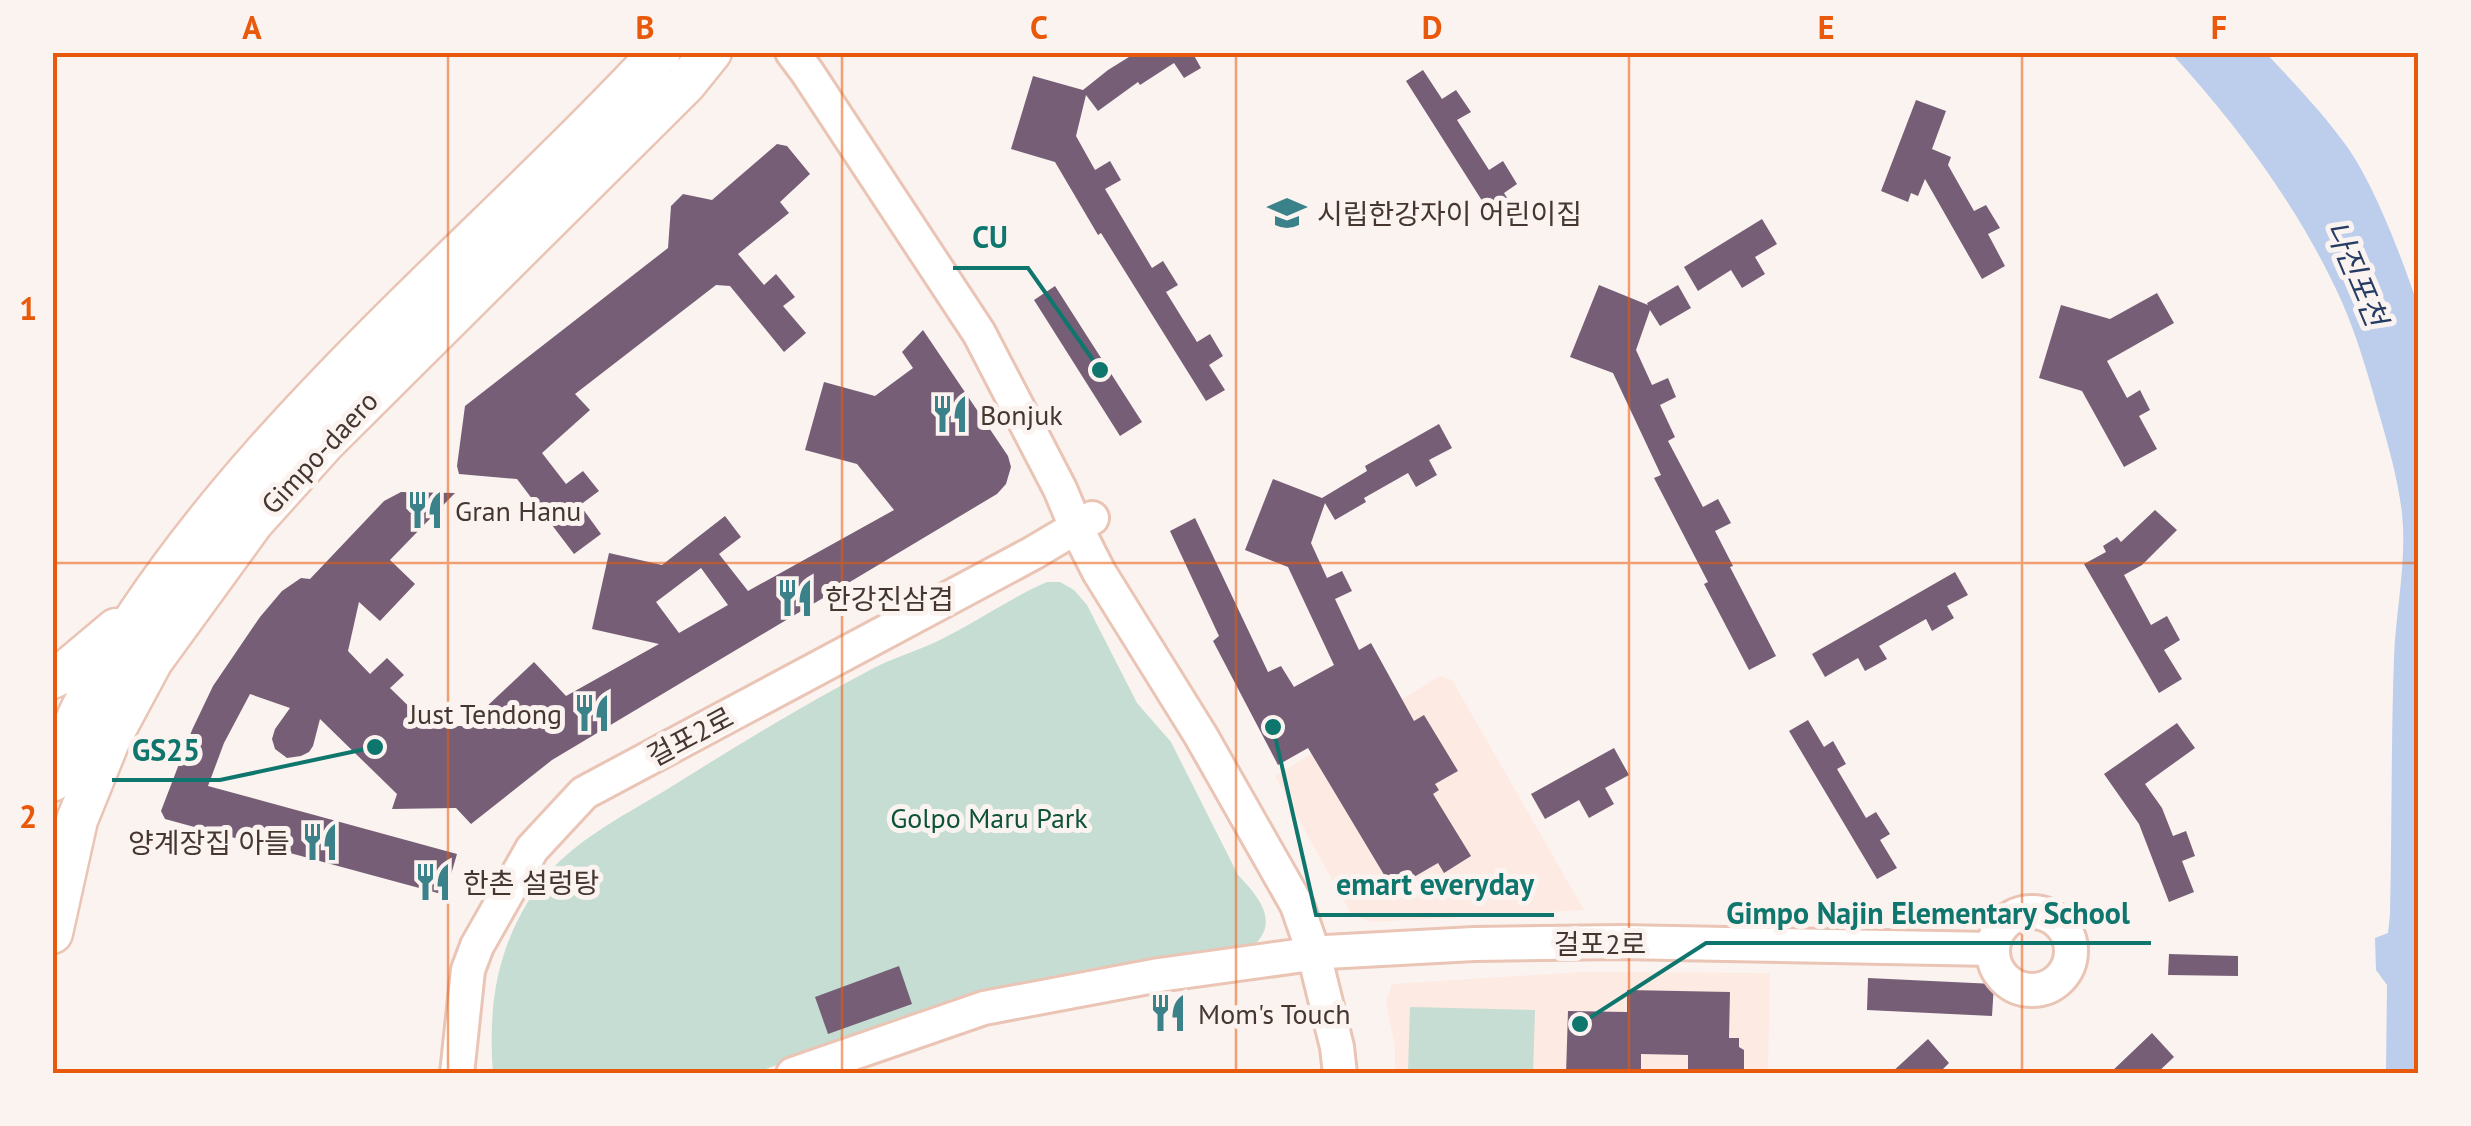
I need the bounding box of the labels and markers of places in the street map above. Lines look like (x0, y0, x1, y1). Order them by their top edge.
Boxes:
school or university icon: 시립한강자이 어린이집 (1266, 192, 1308, 234)
place label: 시립한강자이 어린이집 (1317, 195, 1582, 232)
callout: CU (953, 208, 1028, 268)
restaurant icon: Bonjuk (929, 393, 971, 435)
place label: Bonjuk (980, 396, 1063, 433)
restaurant icon: Gran Hanu (404, 489, 446, 531)
place label: Gran Hanu (455, 492, 581, 529)
restaurant icon: 한강진삼겹 (774, 577, 816, 619)
place label: 한강진삼겹 (825, 580, 954, 617)
restaurant icon: Just Tendong (571, 692, 613, 734)
place label: Just Tendong (408, 695, 562, 732)
callout: GS25 (112, 720, 220, 780)
restaurant icon: 양계장집 아들 (299, 821, 341, 863)
place label: 양계장집 아들 (128, 824, 290, 861)
callout: emart everyday (1316, 855, 1554, 915)
restaurant icon: 한촌 설렁탕 (412, 861, 454, 903)
place label: 한촌 설렁탕 (463, 864, 599, 901)
callout: Gimpo Najin Elementary School (1706, 883, 2151, 943)
restaurant icon: Mom's Touch (1147, 992, 1189, 1034)
place label: Mom's Touch (1198, 995, 1351, 1032)

